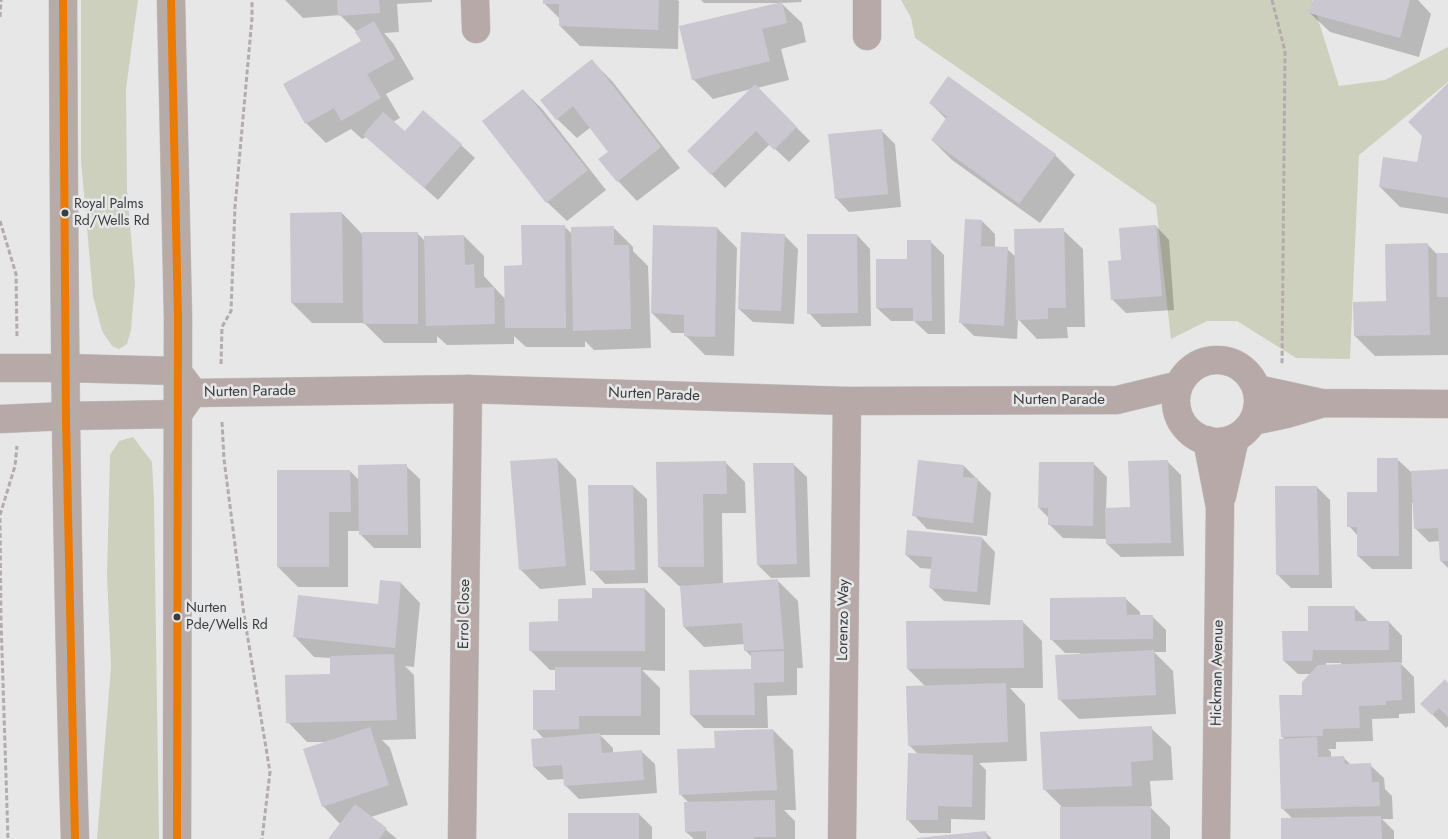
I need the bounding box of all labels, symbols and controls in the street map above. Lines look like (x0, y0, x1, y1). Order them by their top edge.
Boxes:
place label: Royal Palms Rd/Wells Rd (74, 197, 150, 230)
marker: Royal Palms Rd/Wells Rd (60, 208, 70, 218)
street label: Nurten Parade (204, 382, 296, 402)
street label: Nurten Parade (608, 384, 700, 406)
street label: Nurten Parade (1013, 391, 1105, 409)
street label: Errol Close (455, 579, 475, 649)
street label: Lorenzo Way (834, 579, 854, 661)
place label: Nurten Pde/Wells Rd (186, 601, 268, 634)
marker: Nurten Pde/Wells Rd (172, 612, 182, 622)
street label: Hickman Avenue (1208, 620, 1228, 726)

